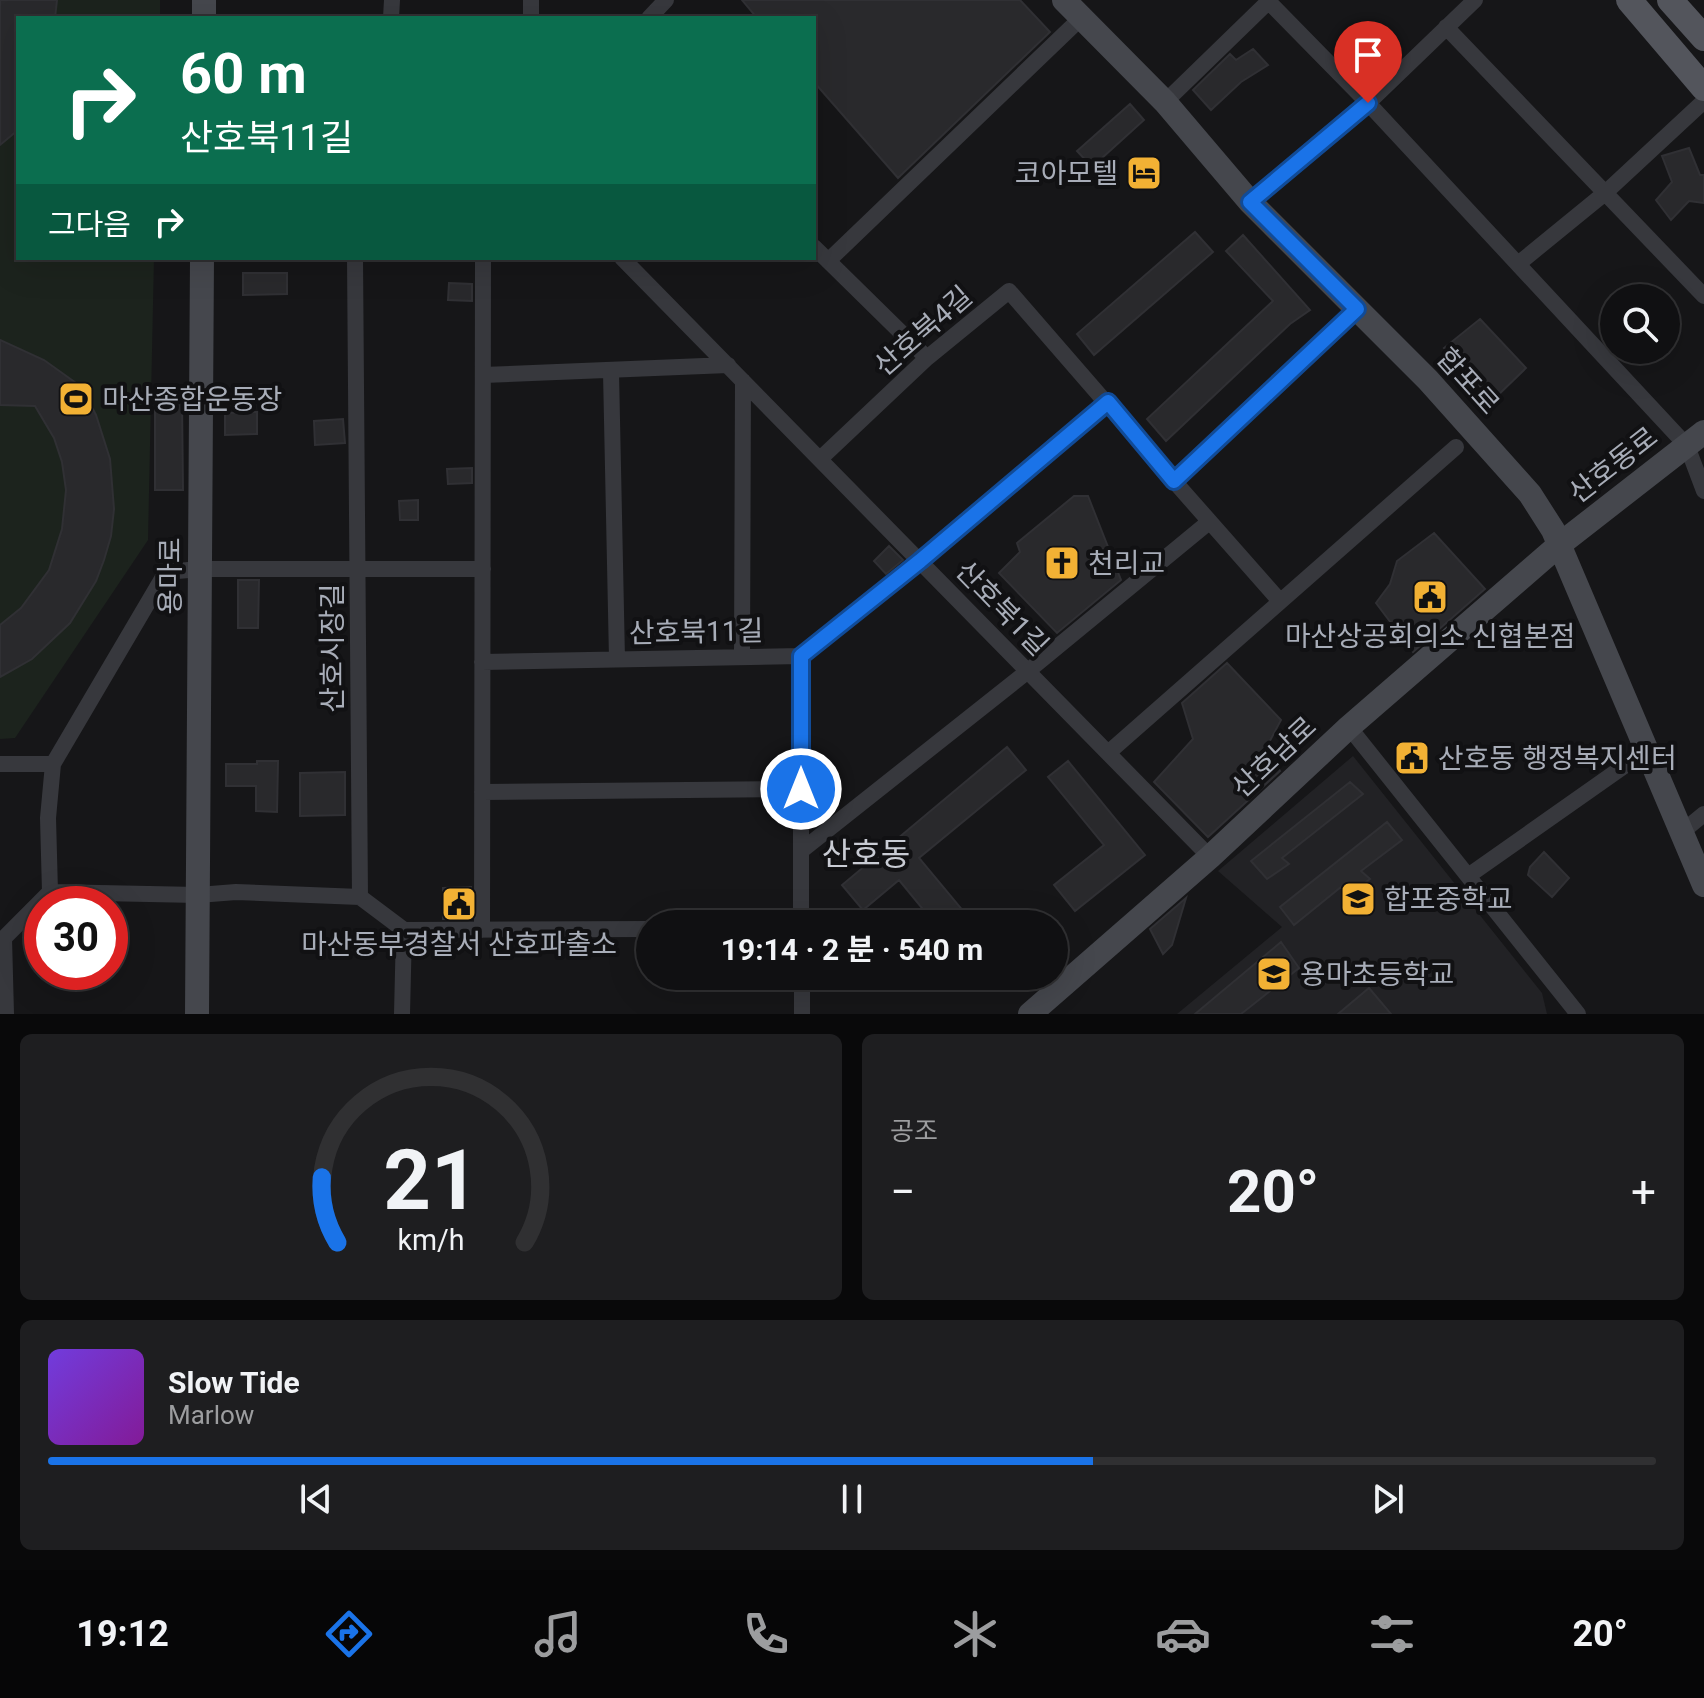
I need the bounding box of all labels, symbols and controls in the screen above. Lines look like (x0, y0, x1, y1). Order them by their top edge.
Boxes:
pin (1334, 21, 1402, 103)
icon: arrive (1346, 33, 1390, 77)
text: 60 m (180, 41, 307, 107)
icon: right (48, 48, 152, 152)
text: 산호북11길 (180, 117, 353, 159)
hotel icon: 코아모텔 (1125, 154, 1163, 192)
place label: 코아모텔 (1015, 157, 1118, 190)
icon: right (147, 200, 191, 244)
text: 그다음 (48, 207, 131, 242)
street label: 산호북4길 (867, 280, 979, 382)
map controls (1600, 284, 1680, 364)
button: search (1600, 284, 1680, 364)
street label: 합포로 (1430, 341, 1506, 421)
sports icon: 마산종합운동장 (57, 380, 95, 418)
place label: 마산종합운동장 (102, 383, 282, 416)
street label: 산호동로 (1562, 420, 1664, 510)
street label: 용마로 (154, 537, 187, 615)
church icon: 천리교 (1043, 544, 1081, 582)
place label: 천리교 (1088, 547, 1165, 580)
street label: 산호북1길 (949, 554, 1055, 662)
public building icon: 마산상공회의소 신협본점 (1411, 578, 1449, 616)
street label: 산호시장길 (316, 584, 349, 712)
street label: 산호북11길 (628, 614, 764, 650)
place label: 마산상공회의소 신협본점 (1285, 620, 1575, 653)
street label: 산호남로 (1225, 710, 1323, 804)
public building icon: 산호동 행정복지센터 (1393, 739, 1431, 777)
place label: 산호동 행정복지센터 (1438, 742, 1677, 775)
position arrow (759, 747, 843, 831)
district label: 산호동 (822, 835, 910, 873)
school or university icon: 합포중학교 (1339, 880, 1377, 918)
place label: 합포중학교 (1384, 883, 1513, 916)
public building icon: 마산동부경찰서 산호파출소 (440, 885, 478, 923)
speed limit sign: 30 (24, 886, 128, 990)
place label: 마산동부경찰서 산호파출소 (301, 928, 617, 961)
text: 19:14 · 2 분 · 540 m (721, 932, 983, 967)
school or university icon: 용마초등학교 (1255, 955, 1293, 993)
place label: 용마초등학교 (1300, 958, 1455, 991)
text: 공조 (890, 1116, 938, 1146)
text: 21 (383, 1132, 479, 1229)
text: 20° (1227, 1156, 1319, 1227)
text: − (890, 1166, 915, 1218)
text: + (1631, 1166, 1656, 1218)
text: km/h (397, 1223, 465, 1257)
text: Slow Tide (168, 1365, 300, 1400)
text: Marlow (168, 1400, 254, 1430)
icon: previous (294, 1477, 338, 1521)
icon: pause (830, 1477, 874, 1521)
icon: next (1366, 1477, 1410, 1521)
icon: directions (321, 1606, 377, 1662)
icon: music (530, 1606, 586, 1662)
icon: phone (738, 1606, 794, 1662)
icon: climate (947, 1606, 1003, 1662)
icon: car (1155, 1606, 1211, 1662)
icon: filters (1364, 1606, 1420, 1662)
text: 19:12 (76, 1613, 169, 1655)
text: 20° (1572, 1613, 1628, 1655)

